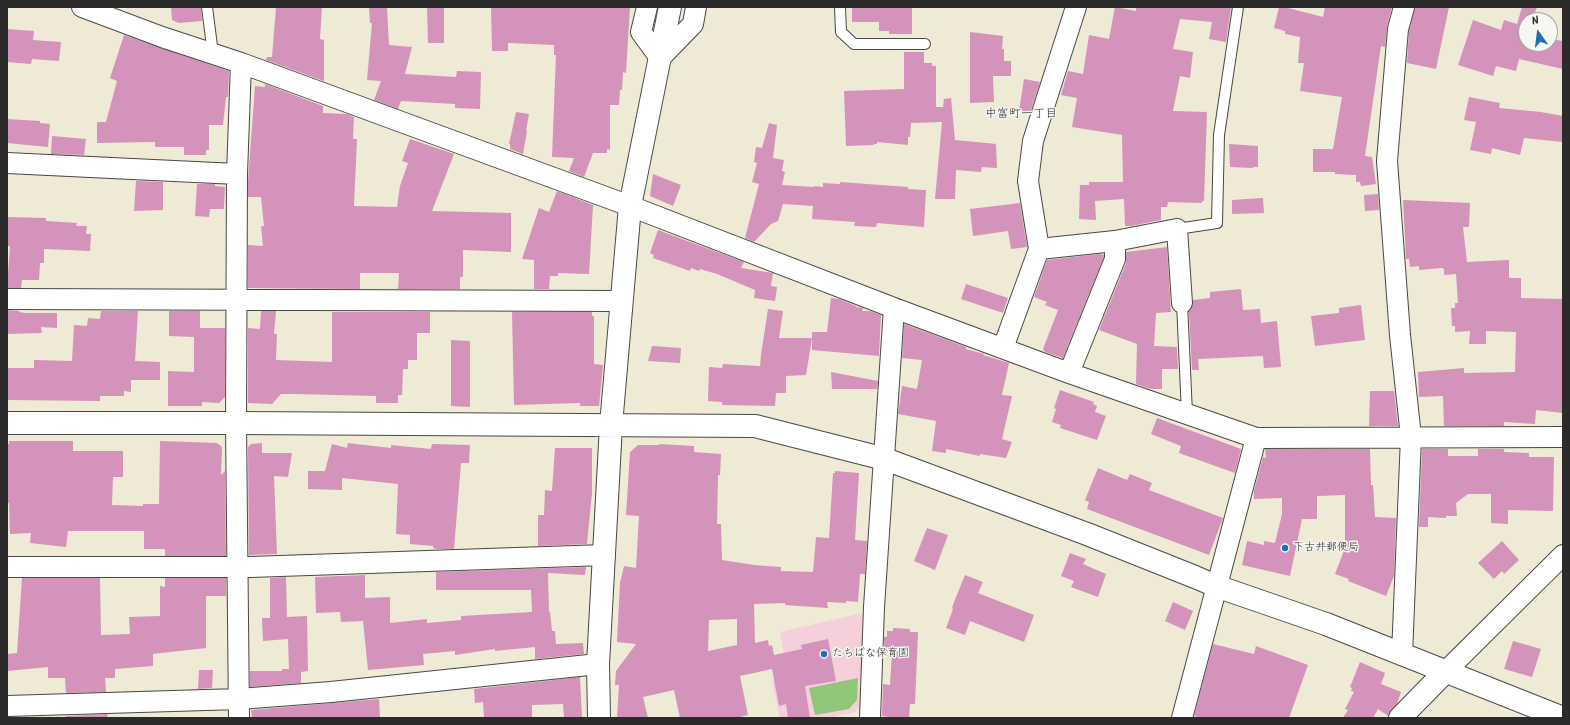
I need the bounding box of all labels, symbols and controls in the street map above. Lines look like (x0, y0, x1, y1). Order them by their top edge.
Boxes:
north arrow (1518, 12, 1558, 52)
text: N (1530, 12, 1541, 31)
district label: 中富町一丁目 (985, 108, 1057, 122)
place label: 下古井郵便局 (1293, 541, 1359, 555)
marker: 下古井郵便局 (1280, 543, 1290, 553)
place label: たちばな保育園 (832, 647, 909, 661)
marker: たちばな保育園 (819, 649, 829, 659)

